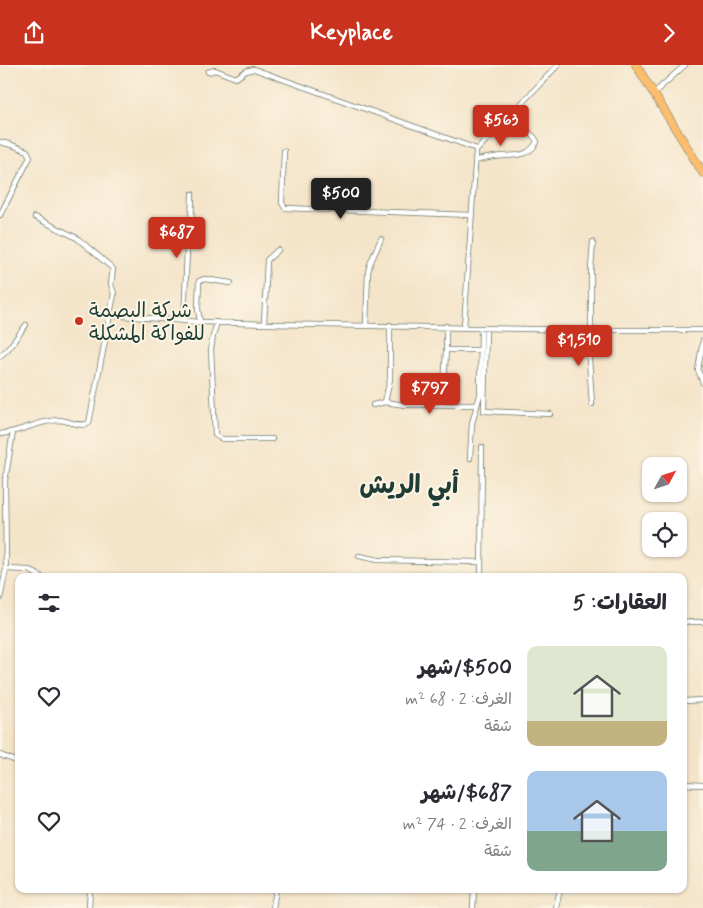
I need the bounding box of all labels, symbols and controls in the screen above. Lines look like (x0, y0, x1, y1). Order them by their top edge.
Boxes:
icon: share (20, 19, 48, 47)
text: Keyplace (310, 19, 393, 47)
icon: forward (655, 19, 683, 47)
pin: $563 (471, 104, 531, 147)
text: $563 (484, 110, 518, 131)
pin: $500 (311, 177, 371, 220)
text: $500 (322, 183, 360, 204)
pin: $687 (147, 217, 207, 259)
text: $687 (159, 222, 195, 243)
place label: شركة البصمة للفواكة المشكلة (89, 298, 205, 348)
marker: شركة البصمة للفواكة المشكلة (73, 315, 85, 327)
pin: $1,510 (538, 325, 620, 367)
text: $1,510 (557, 330, 601, 351)
pin: $797 (400, 373, 460, 415)
text: $797 (411, 378, 449, 399)
north arrow (642, 457, 688, 503)
map controls (642, 457, 687, 557)
district label: أبي الريش (360, 469, 459, 507)
button: locate (642, 512, 687, 557)
icon: filters (35, 589, 63, 617)
text: العقارات: 5 (573, 589, 667, 617)
text: $500/شهر (418, 654, 512, 682)
icon: home (567, 666, 627, 726)
icon: heart (35, 682, 63, 710)
text: الغرف: 2 · 68 m² (405, 689, 512, 710)
text: شقة (484, 716, 512, 737)
text: $687/شهر (422, 779, 512, 807)
icon: home (567, 791, 627, 851)
icon: heart (35, 807, 63, 835)
text: الغرف: 2 · 74 m² (403, 814, 512, 835)
text: شقة (484, 841, 512, 862)

